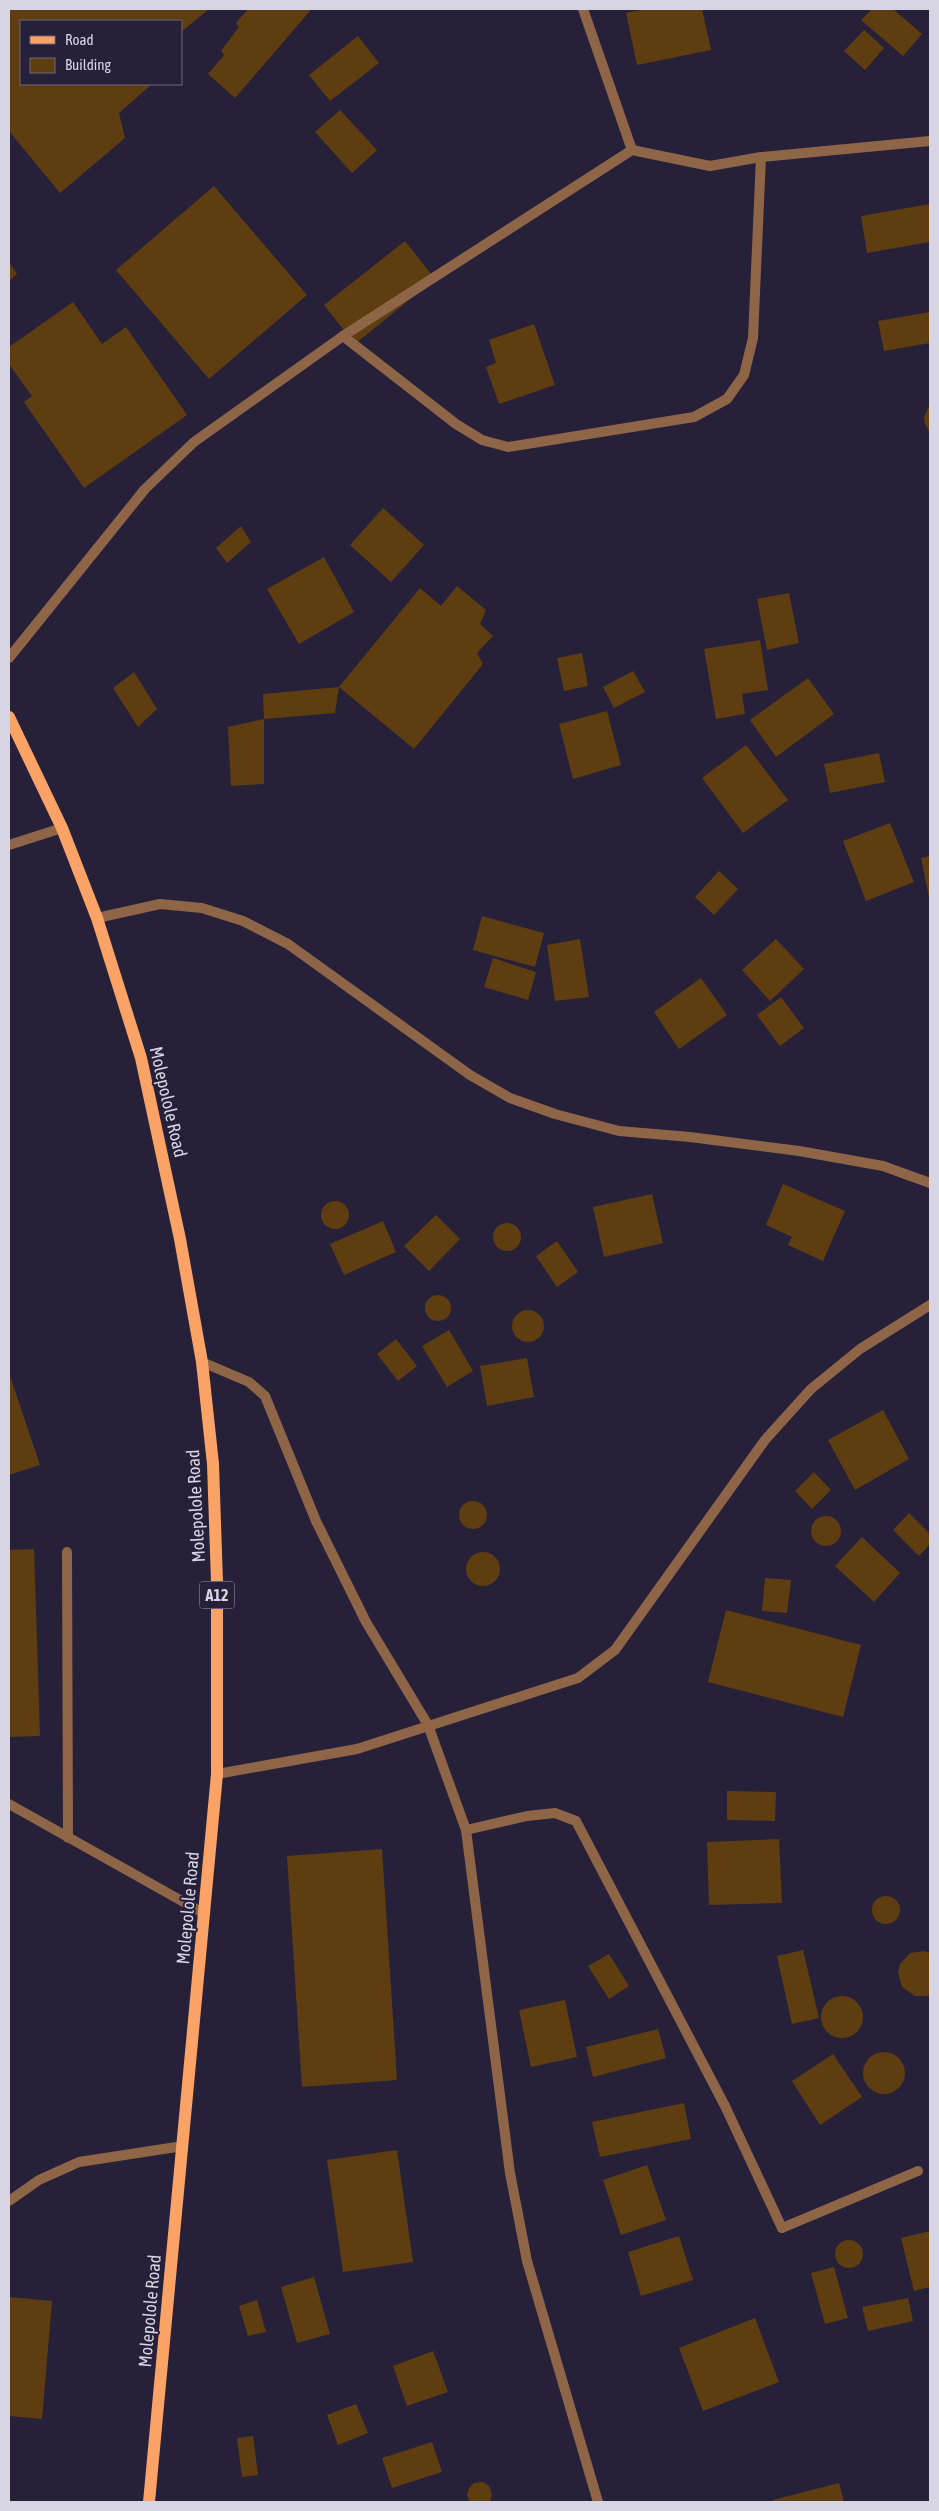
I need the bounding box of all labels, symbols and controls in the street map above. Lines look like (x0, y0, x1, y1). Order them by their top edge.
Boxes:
legend (20, 20, 182, 85)
text: Road (65, 31, 94, 48)
text: Building (65, 56, 111, 73)
street label: Molepolole Road (146, 1045, 191, 1159)
street label: Molepolole Road (182, 1449, 209, 1563)
road number: A12 (200, 1582, 234, 1608)
street label: Molepolole Road (172, 1851, 203, 1965)
street label: Molepolole Road (134, 2254, 165, 2368)

